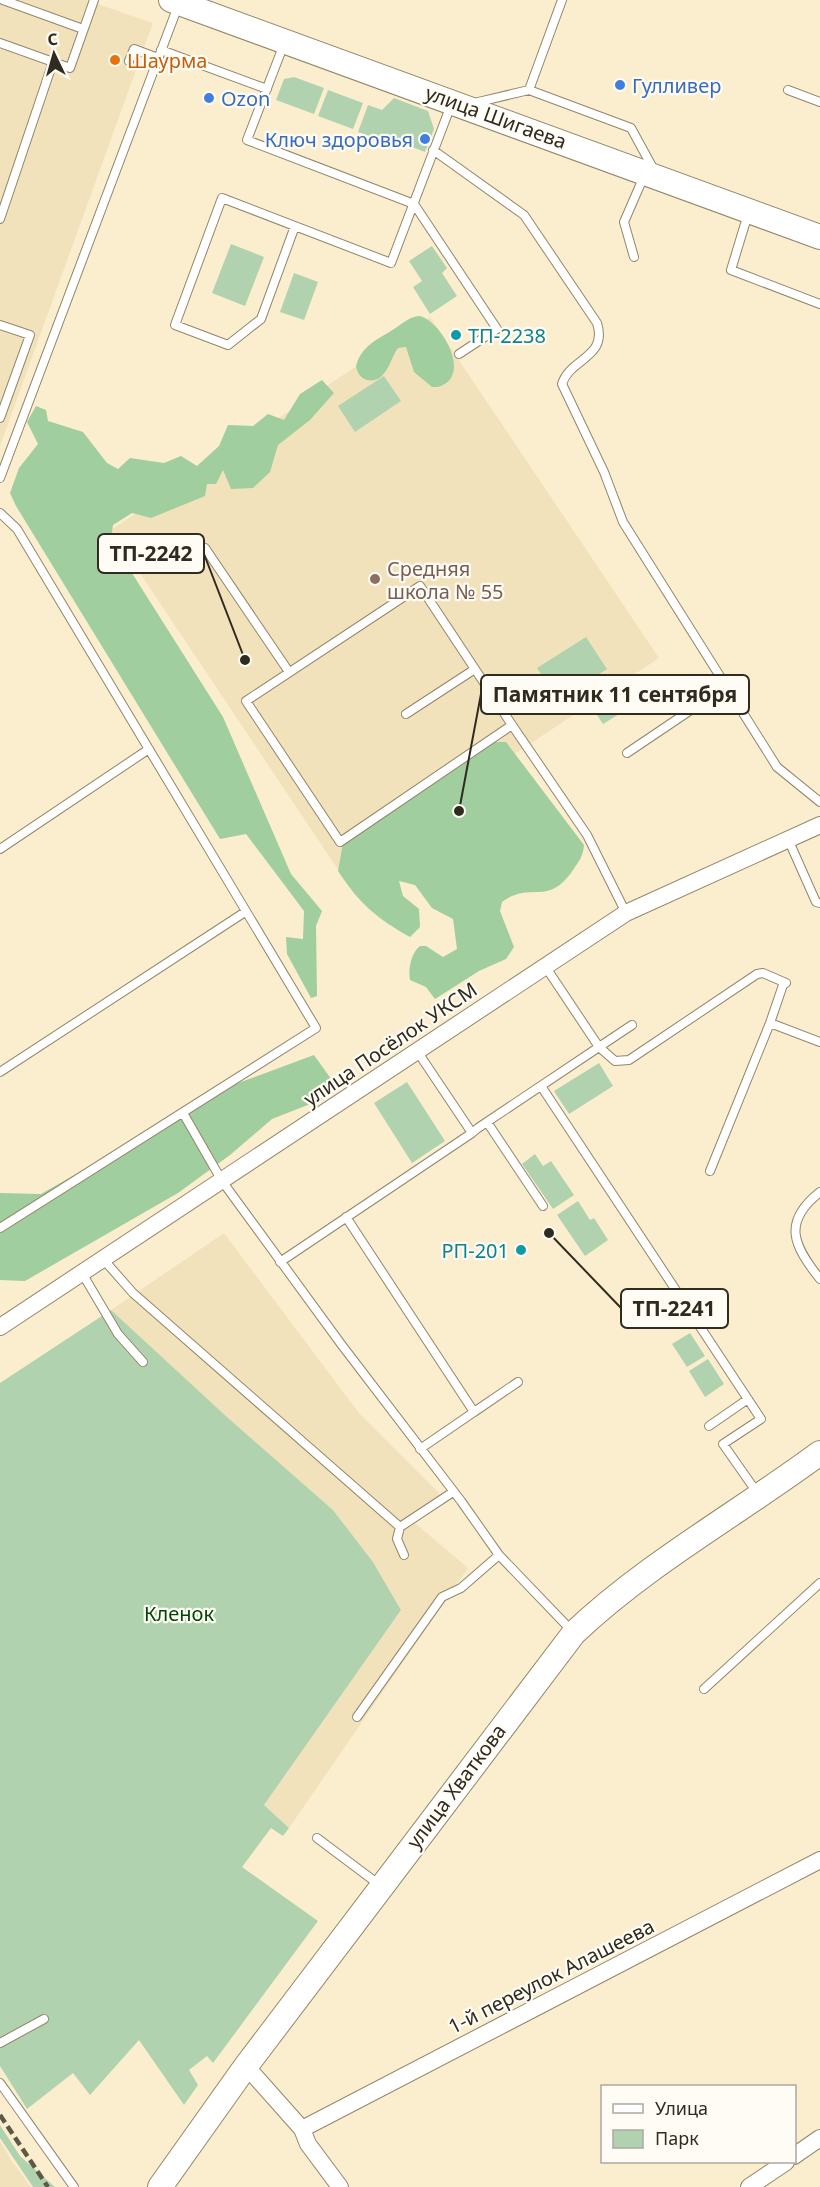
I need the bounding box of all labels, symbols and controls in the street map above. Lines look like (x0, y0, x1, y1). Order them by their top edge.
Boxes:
north arrow (24, 24, 84, 84)
text: С (47, 28, 59, 50)
place label: Шаурма (127, 47, 207, 74)
marker: Шаурма (108, 53, 122, 67)
place label: Гулливер (632, 72, 721, 99)
marker: Гулливер (613, 78, 627, 92)
street label: улица Шигаева (422, 79, 570, 155)
place label: Ozon (221, 85, 270, 112)
marker: Ozon (202, 91, 216, 105)
place label: Ключ здоровья (265, 126, 413, 153)
marker: Ключ здоровья (418, 132, 432, 146)
place label: ТП-2238 (468, 322, 546, 349)
marker: ТП-2238 (449, 328, 463, 342)
callout: ТП-2242 (98, 534, 204, 573)
text: ТП-2242 (110, 539, 192, 567)
place label: Средняя школа № 55 (387, 555, 504, 605)
marker: Средняя школа № 55 (368, 572, 382, 586)
callout: Памятник 11 сентября (481, 675, 749, 714)
text: Памятник 11 сентября (493, 680, 737, 708)
street label: улица Посёлок УКСМ (298, 976, 482, 1112)
place label: РП-201 (441, 1237, 509, 1264)
marker: РП-201 (514, 1243, 528, 1257)
callout: ТП-2241 (621, 1289, 728, 1328)
text: ТП-2241 (633, 1294, 715, 1322)
park label: Кленок (144, 1600, 214, 1627)
street label: улица Хваткова (400, 1718, 512, 1854)
street label: 1-й переулок Алашеева (443, 1912, 659, 2040)
legend (601, 2085, 796, 2163)
text: Улица (655, 2096, 708, 2120)
text: Парк (655, 2126, 699, 2150)

